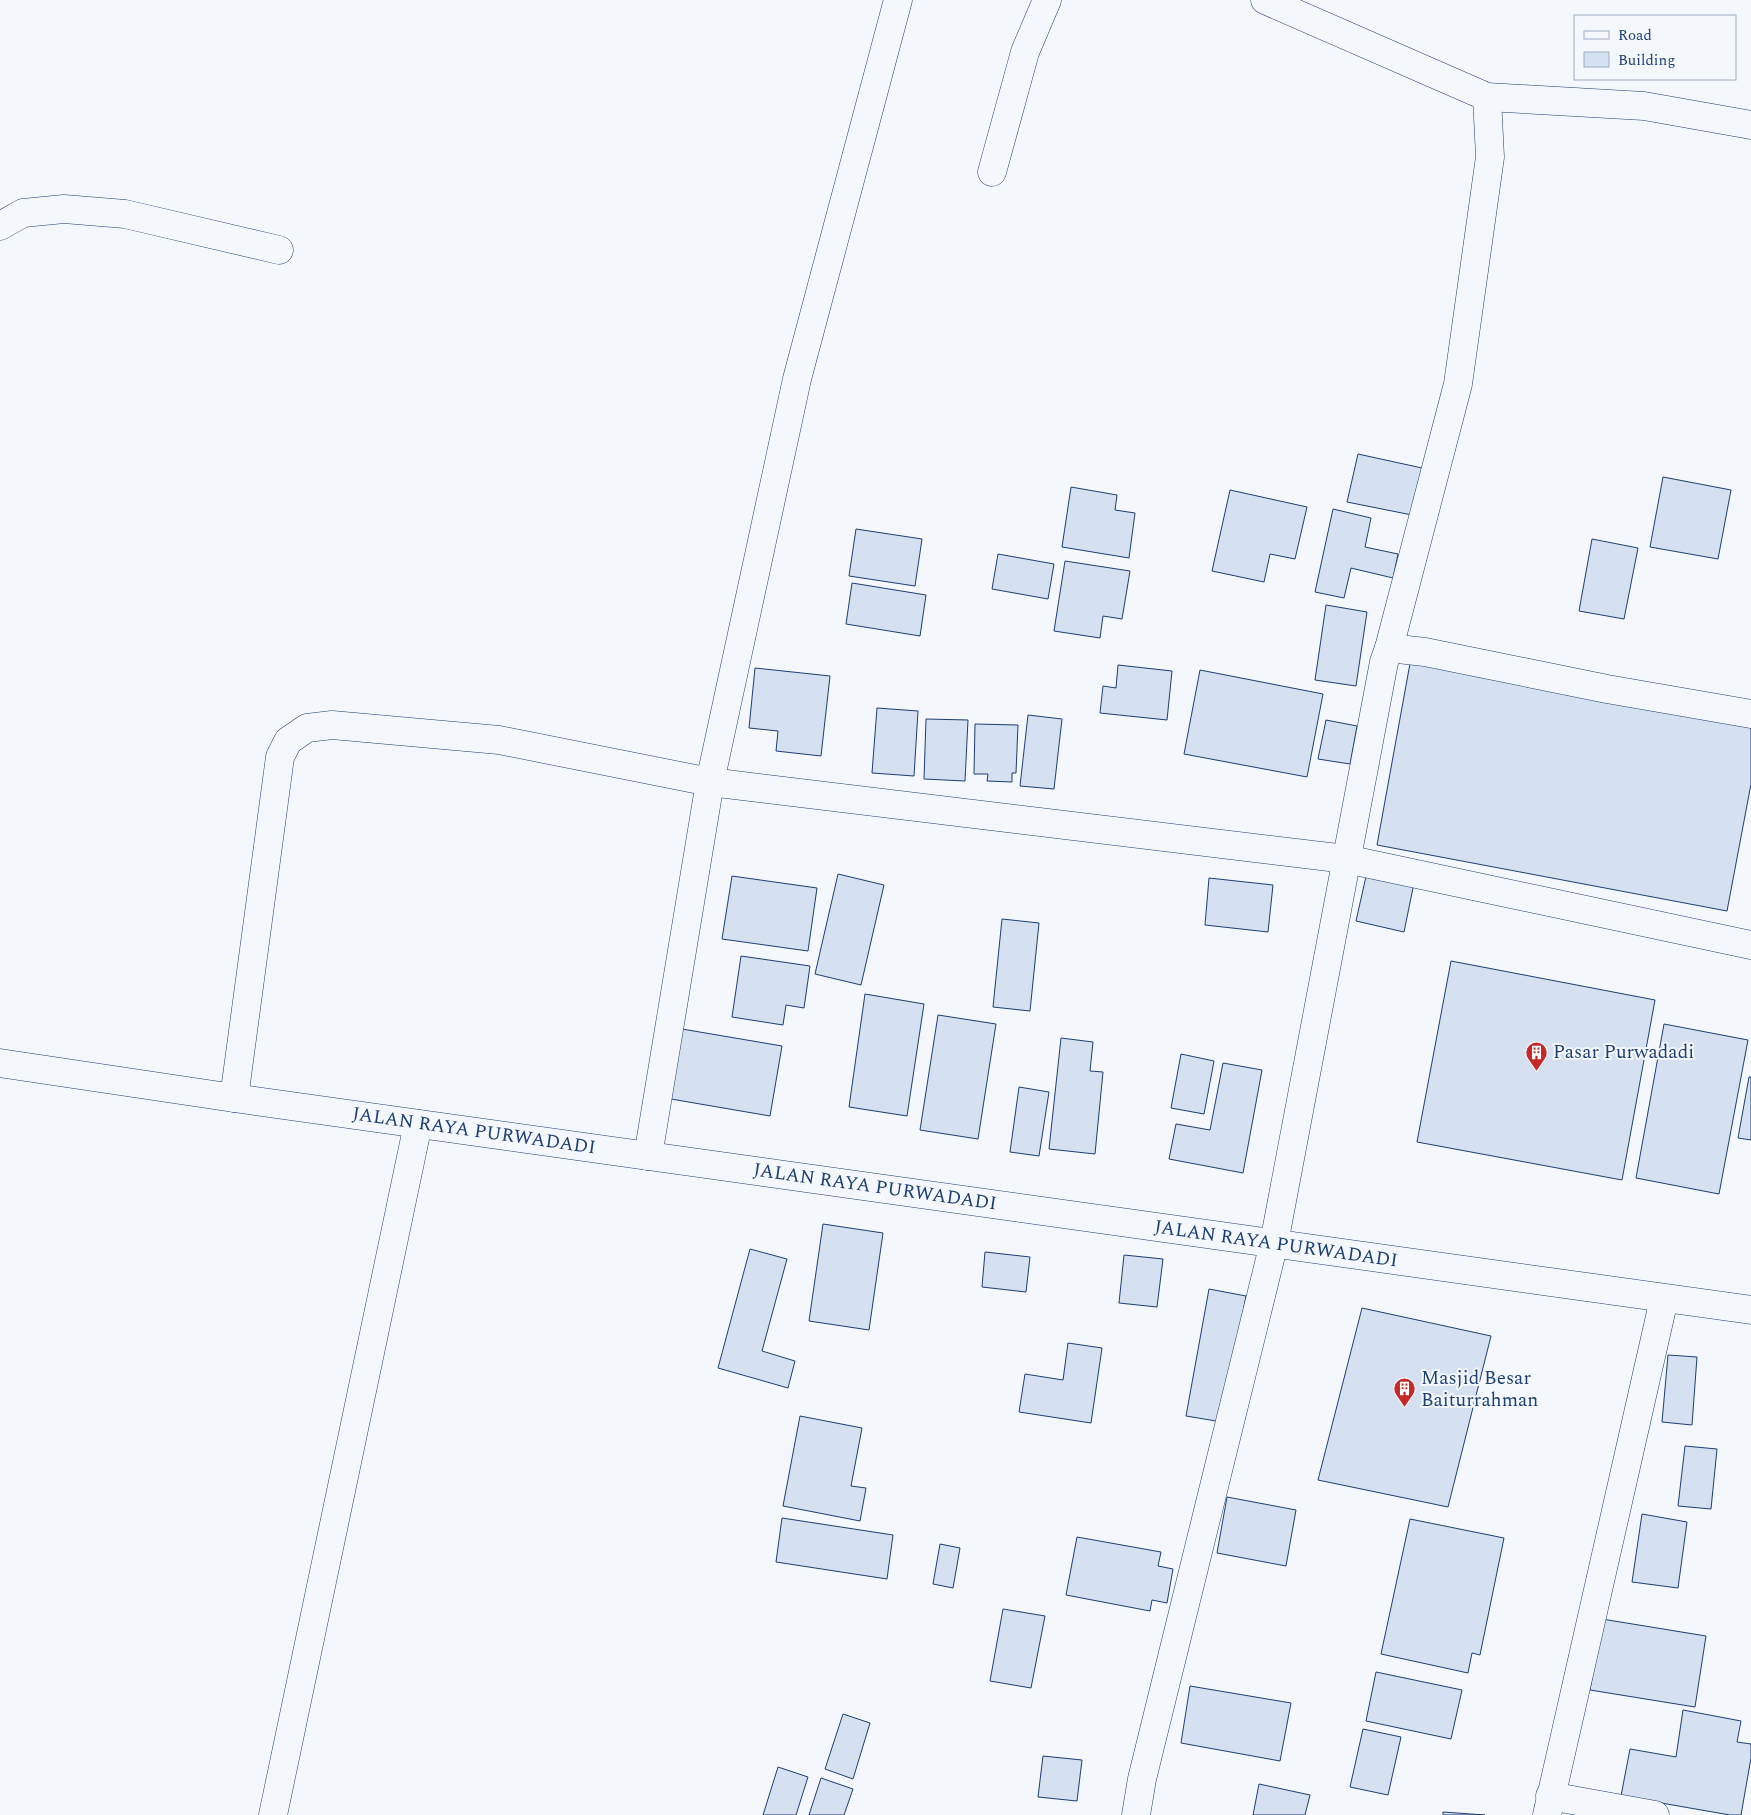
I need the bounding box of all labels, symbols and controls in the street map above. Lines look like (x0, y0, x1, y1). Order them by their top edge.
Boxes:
legend (1574, 15, 1736, 80)
text: Road (1618, 24, 1652, 47)
text: Building (1618, 49, 1675, 72)
place label: Pasar Purwadadi (1553, 1038, 1694, 1067)
building icon: Pasar Purwadadi (1525, 1040, 1549, 1071)
street label: JALAN RAYA PURWADADI (350, 1100, 598, 1162)
street label: JALAN RAYA PURWADADI (751, 1156, 999, 1218)
street label: JALAN RAYA PURWADADI (1152, 1213, 1400, 1275)
place label: Masjid Besar Baiturrahman (1421, 1364, 1538, 1415)
building icon: Masjid Besar Baiturrahman (1393, 1377, 1417, 1408)

